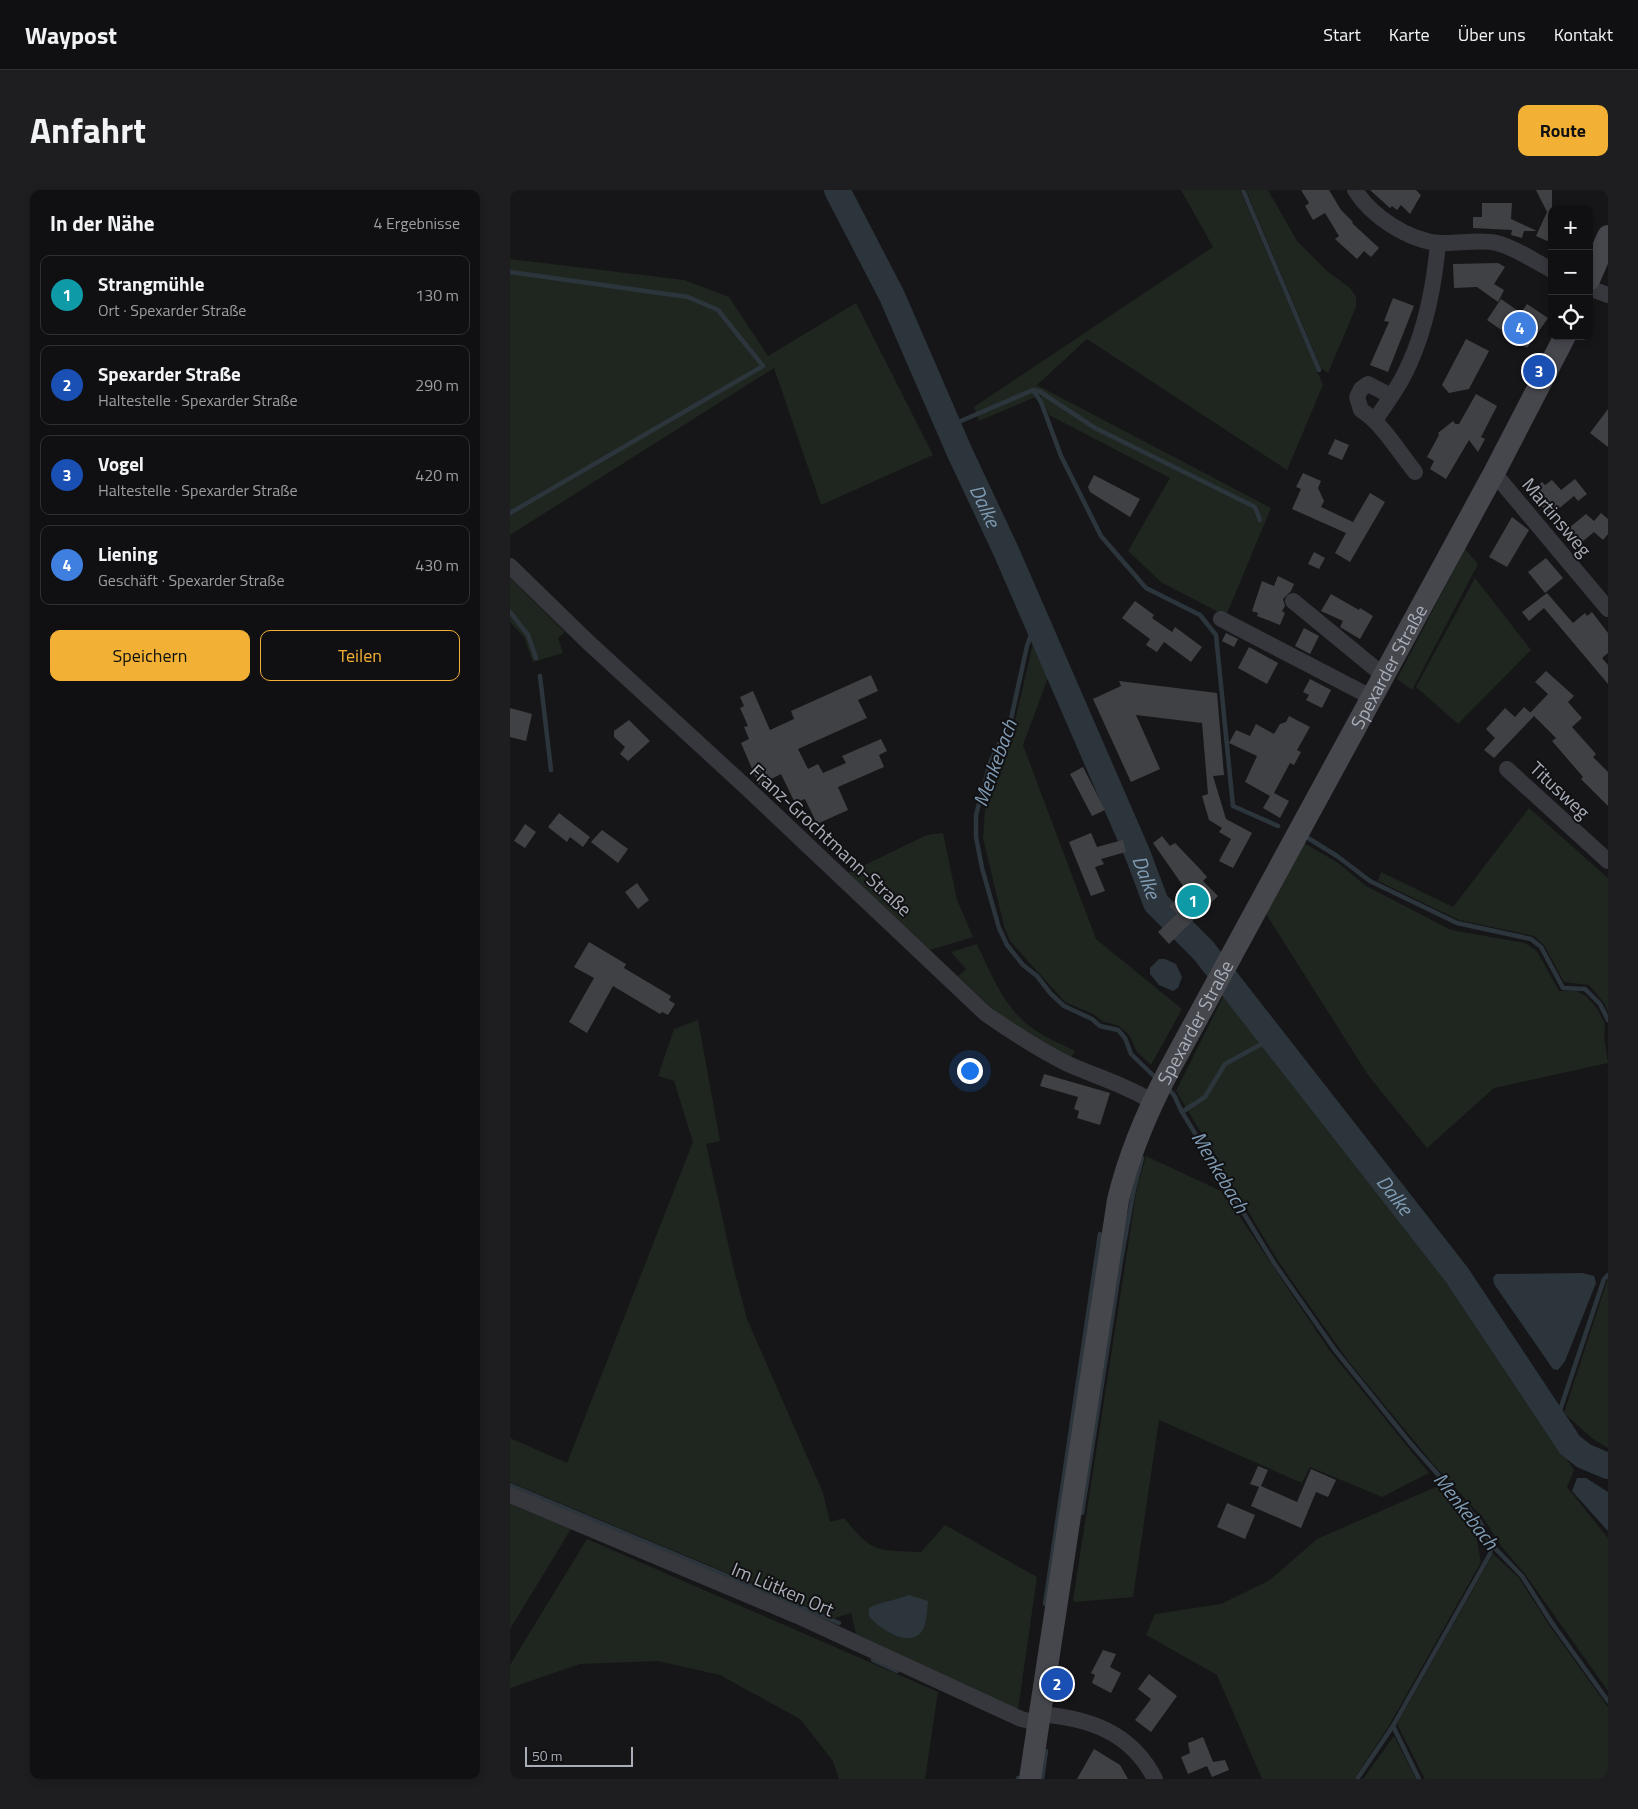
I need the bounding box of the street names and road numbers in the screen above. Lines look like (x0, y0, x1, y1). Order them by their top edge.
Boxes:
street label: Martinsweg (1516, 471, 1599, 563)
street label: Spexarder Straße (1342, 599, 1434, 734)
street label: Titusweg (1524, 754, 1597, 825)
street label: Franz-Grochtmann-Straße (744, 757, 919, 923)
street label: Spexarder Straße (1149, 954, 1240, 1090)
street label: Im Lütken Ort (727, 1554, 839, 1623)

